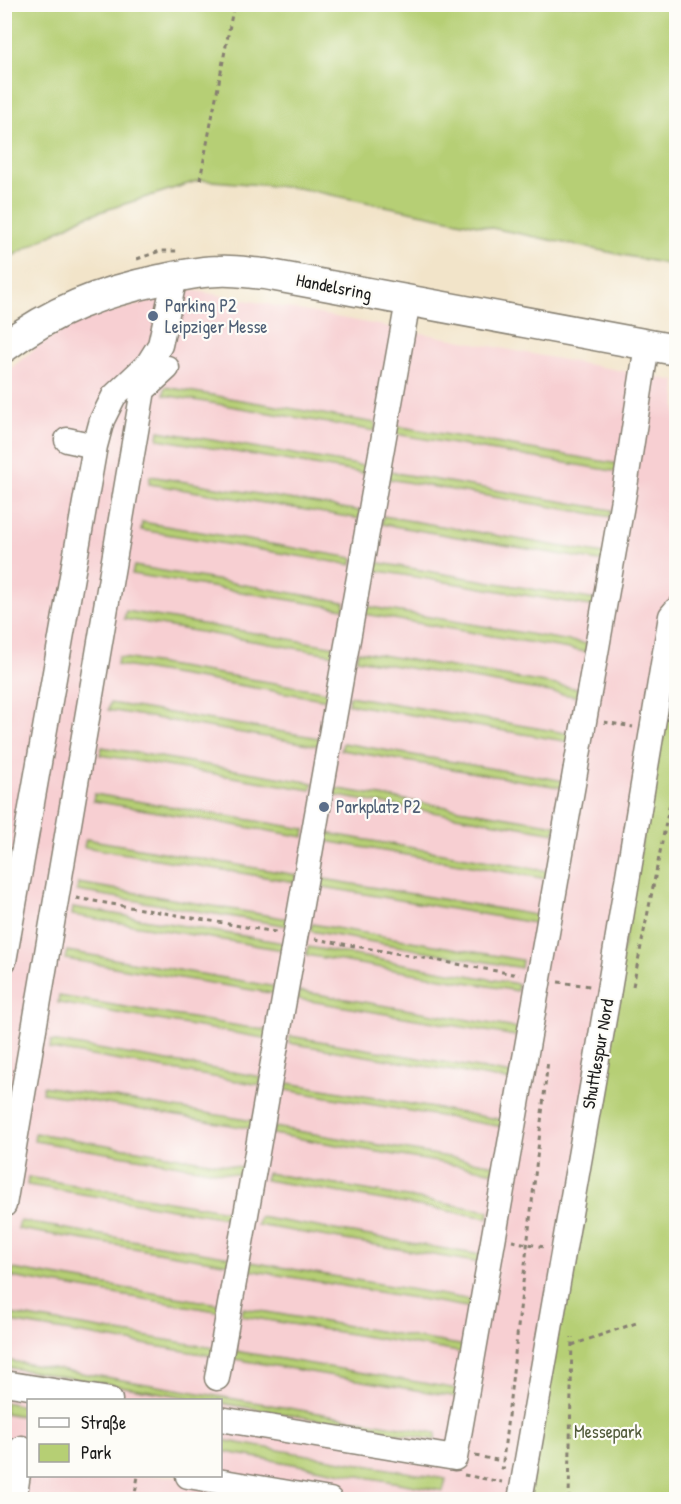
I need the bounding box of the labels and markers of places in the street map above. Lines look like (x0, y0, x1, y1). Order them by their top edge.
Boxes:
place label: Parking P2 Leipziger Messe (165, 293, 267, 339)
marker: Parking P2 Leipziger Messe (146, 309, 160, 323)
place label: Parkplatz P2 (336, 794, 421, 819)
marker: Parkplatz P2 (317, 800, 331, 814)

